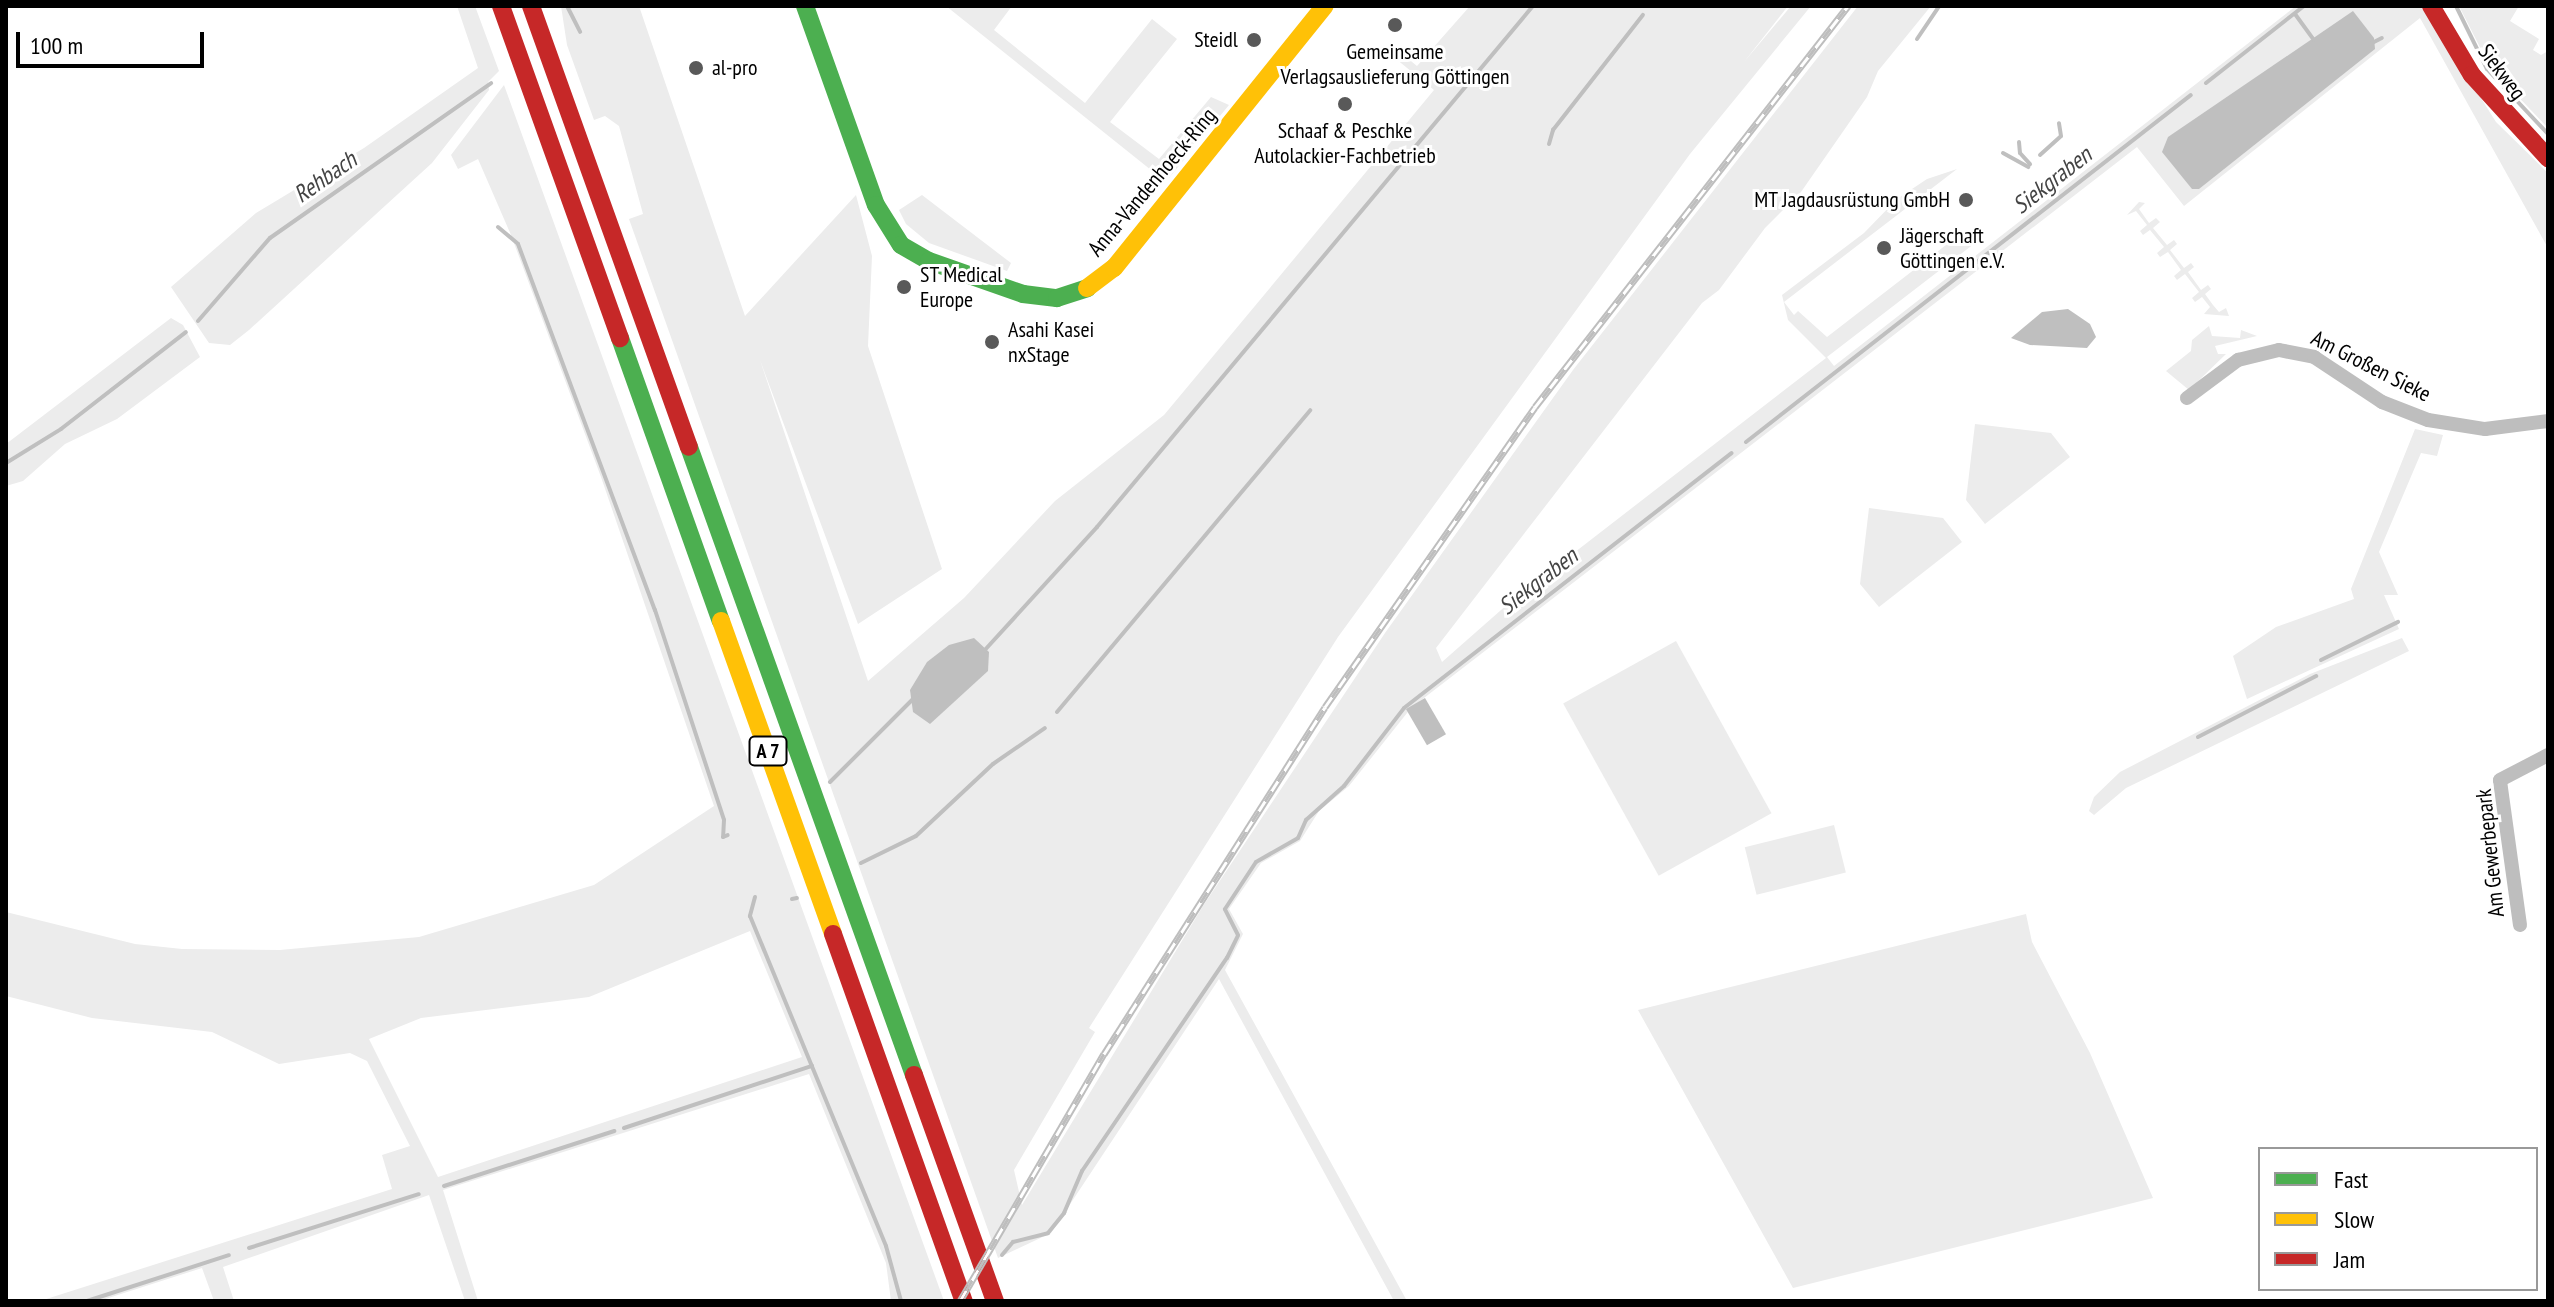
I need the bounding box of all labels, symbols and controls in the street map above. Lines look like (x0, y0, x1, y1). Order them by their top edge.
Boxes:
scale bar (20, 16, 208, 66)
marker: Gemeinsame Verlagsauslieferung Göttingen (1386, 16, 1404, 34)
place label: Steidl (1194, 27, 1238, 53)
text: 100 m (30, 30, 83, 61)
marker: Steidl (1245, 31, 1263, 49)
place label: Gemeinsame Verlagsauslieferung Göttingen (1281, 38, 1509, 90)
street label: Siekweg (2472, 39, 2532, 105)
place label: al-pro (712, 55, 757, 81)
marker: al-pro (687, 59, 705, 77)
marker: Schaaf & Peschke Autolackier-Fachbetrieb (1336, 95, 1354, 113)
street label: Anna-Vandenhoeck-Ring (1082, 103, 1222, 261)
place label: Schaaf & Peschke Autolackier-Fachbetrieb (1254, 117, 1436, 168)
water label: Siekgraben (2007, 140, 2097, 220)
water label: Rehbach (288, 145, 362, 209)
place label: MT Jagdausrüstung GmbH (1754, 187, 1950, 213)
marker: MT Jagdausrüstung GmbH (1957, 191, 1975, 209)
place label: Jägerschaft Göttingen e.V. (1900, 222, 2005, 274)
marker: Jägerschaft Göttingen e.V. (1875, 239, 1893, 257)
place label: ST Medical Europe (920, 261, 1003, 312)
marker: ST Medical Europe (895, 278, 913, 296)
place label: Asahi Kasei nxStage (1008, 316, 1094, 368)
street label: Am Großen Sieke (2307, 325, 2435, 407)
marker: Asahi Kasei nxStage (983, 333, 1001, 351)
water label: Siekgraben (1493, 541, 1583, 621)
road number: A 7 (748, 735, 788, 767)
street label: Am Gewerbepark (2470, 788, 2510, 918)
legend (2258, 1147, 2538, 1291)
text: Fast (2334, 1164, 2368, 1195)
text: Slow (2334, 1204, 2374, 1235)
text: Jam (2334, 1244, 2365, 1275)

